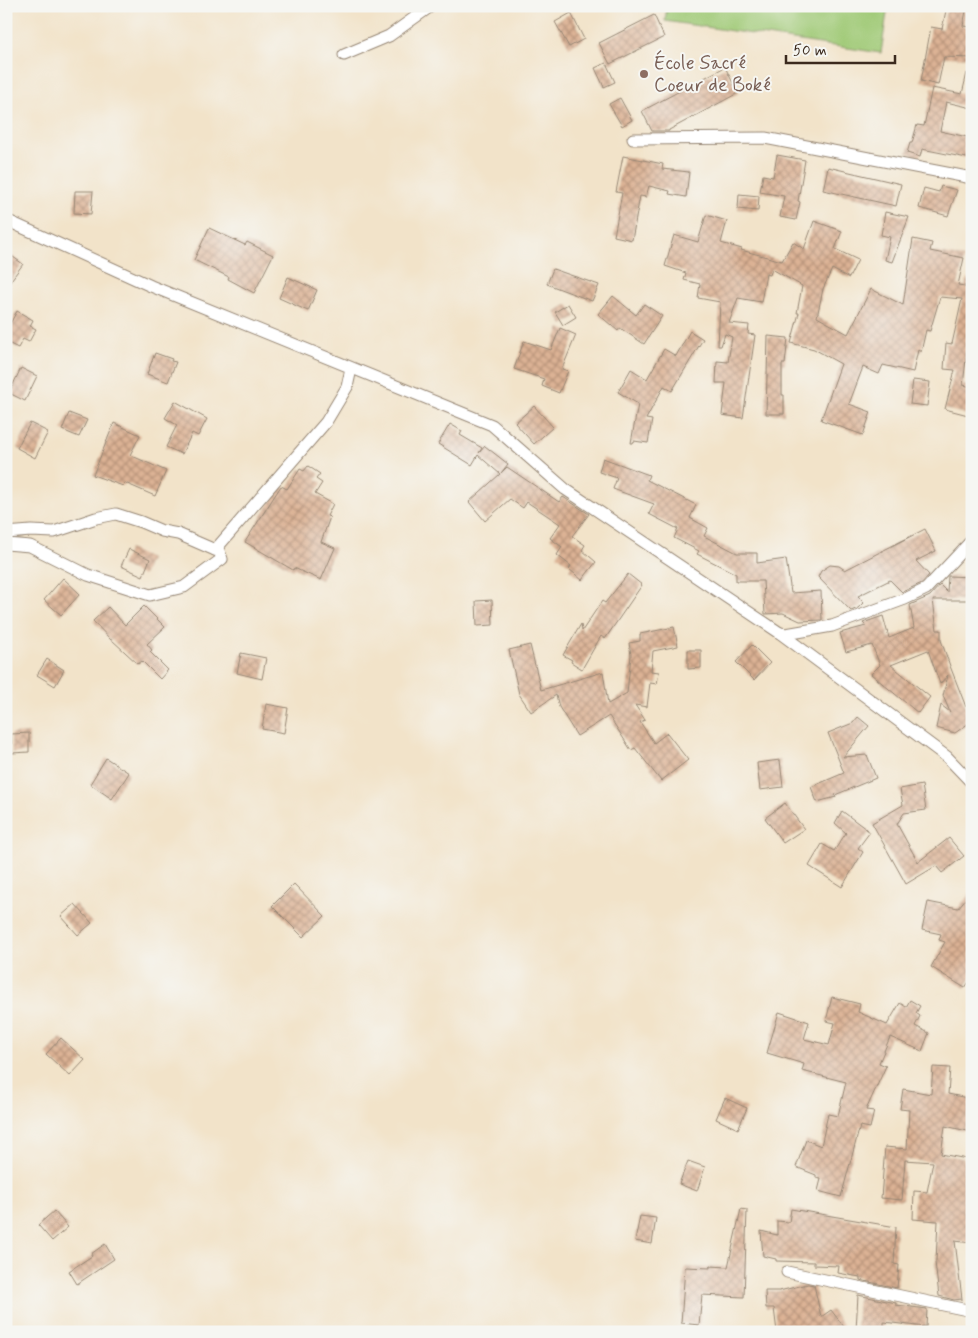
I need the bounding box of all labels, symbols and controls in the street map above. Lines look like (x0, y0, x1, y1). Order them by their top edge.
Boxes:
scale bar (786, 32, 894, 64)
text: 50 m (793, 41, 827, 61)
place label: École Sacré Coeur de Boké (654, 50, 771, 98)
marker: École Sacré Coeur de Boké (638, 68, 650, 80)

